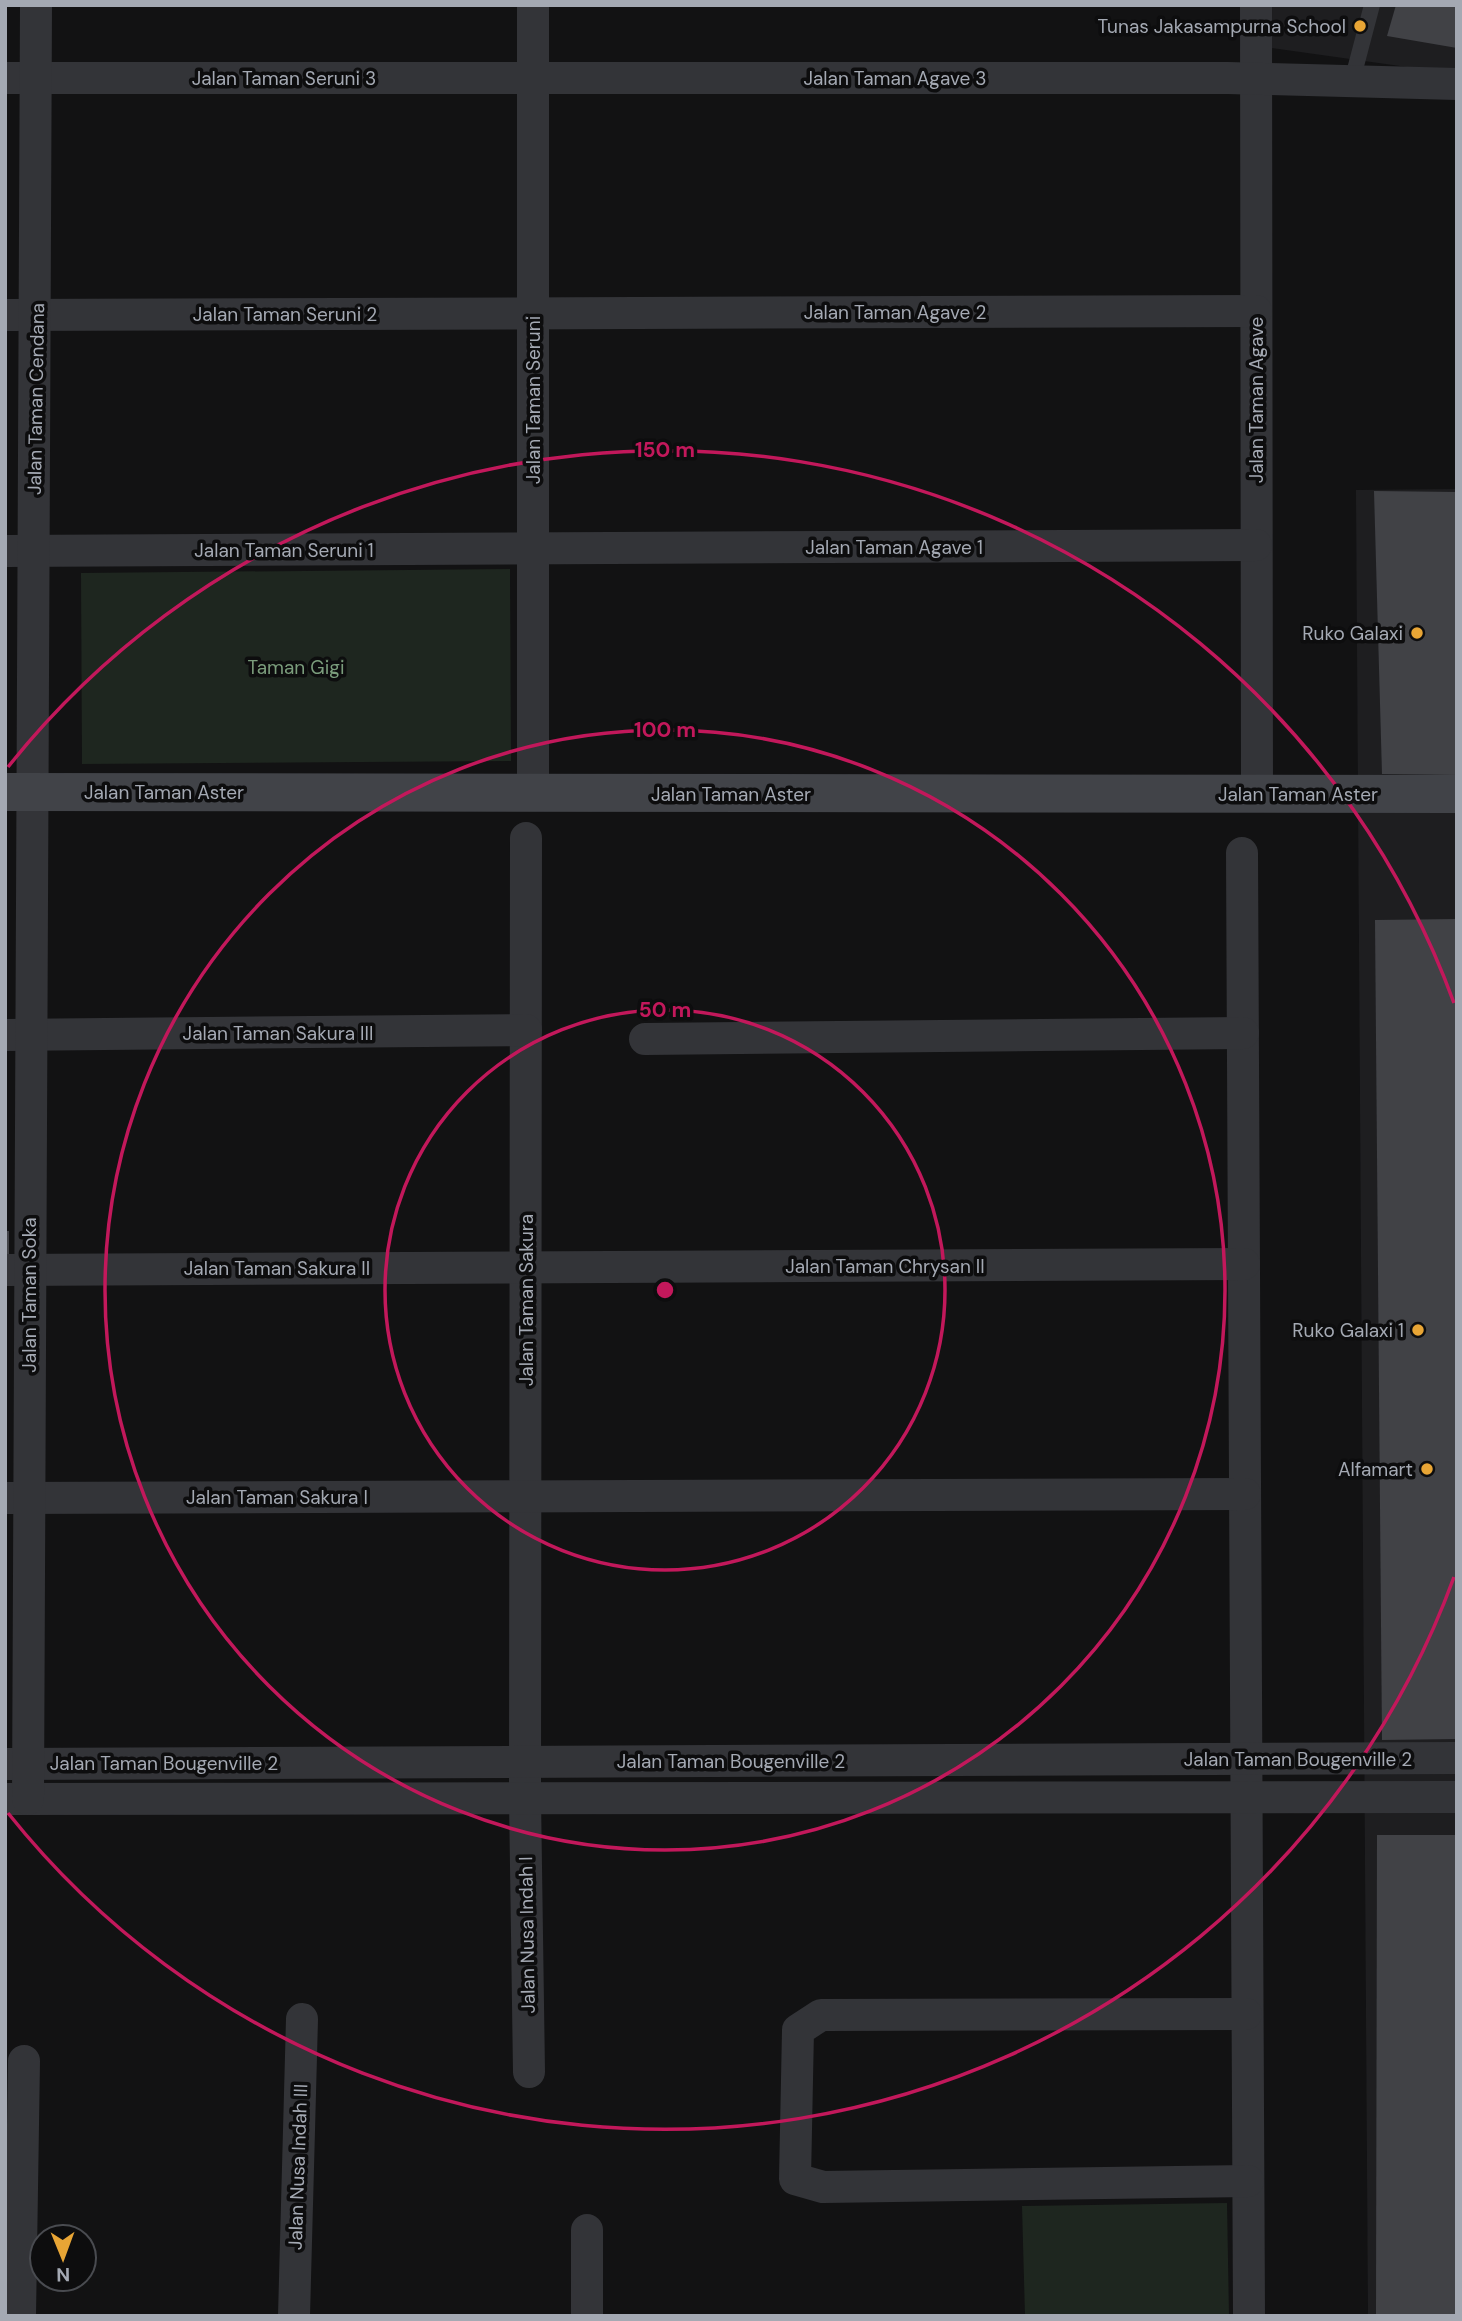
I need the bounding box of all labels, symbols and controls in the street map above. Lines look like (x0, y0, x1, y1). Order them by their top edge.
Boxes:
place label: Tunas Jakasampurna School (1097, 14, 1346, 39)
marker: Tunas Jakasampurna School (1352, 18, 1368, 34)
street label: Jalan Taman Seruni 3 (192, 66, 376, 91)
street label: Jalan Taman Agave 3 (803, 66, 987, 91)
street label: Jalan Taman Agave 2 (804, 300, 986, 325)
street label: Jalan Taman Seruni 2 (193, 302, 377, 327)
street label: Jalan Taman Cendana (22, 303, 50, 495)
street label: Jalan Taman Seruni (521, 316, 546, 484)
street label: Jalan Taman Agave (1244, 317, 1269, 483)
text: 150 m (635, 436, 695, 464)
street label: Jalan Taman Agave 1 (805, 535, 983, 560)
street label: Jalan Taman Seruni 1 (194, 538, 374, 563)
place label: Ruko Galaxi (1302, 621, 1403, 646)
marker: Ruko Galaxi (1409, 625, 1425, 641)
park label: Taman Gigi (248, 655, 344, 680)
text: 100 m (634, 716, 696, 744)
street label: Jalan Taman Aster (84, 780, 244, 805)
street label: Jalan Taman Aster (651, 782, 811, 807)
street label: Jalan Taman Aster (1218, 782, 1378, 807)
text: 50 m (639, 996, 691, 1024)
street label: Jalan Taman Sakura III (183, 1021, 373, 1046)
street label: Jalan Taman Sakura (514, 1214, 539, 1386)
street label: Jalan Taman Soka (17, 1217, 42, 1373)
street label: Jalan Taman Chrysan II (785, 1254, 985, 1279)
street label: Jalan Taman Sakura II (184, 1256, 370, 1281)
centre of rings (653, 1278, 677, 1302)
place label: Ruko Galaxi 1 (1292, 1318, 1404, 1343)
marker: Ruko Galaxi 1 (1410, 1322, 1426, 1338)
place label: Alfamart (1338, 1457, 1413, 1482)
marker: Alfamart (1419, 1461, 1435, 1477)
street label: Jalan Taman Sakura I (186, 1485, 368, 1510)
street label: Jalan Taman Bougenville 2 (1184, 1747, 1412, 1772)
street label: Jalan Taman Bougenville 2 (617, 1749, 845, 1774)
street label: Jalan Taman Bougenville 2 (50, 1751, 278, 1776)
street label: Jalan Nusa Indah I (513, 1856, 541, 2014)
street label: Jalan Nusa Indah III (283, 2083, 313, 2251)
north arrow (28, 2223, 98, 2293)
text: N (56, 2262, 70, 2287)

